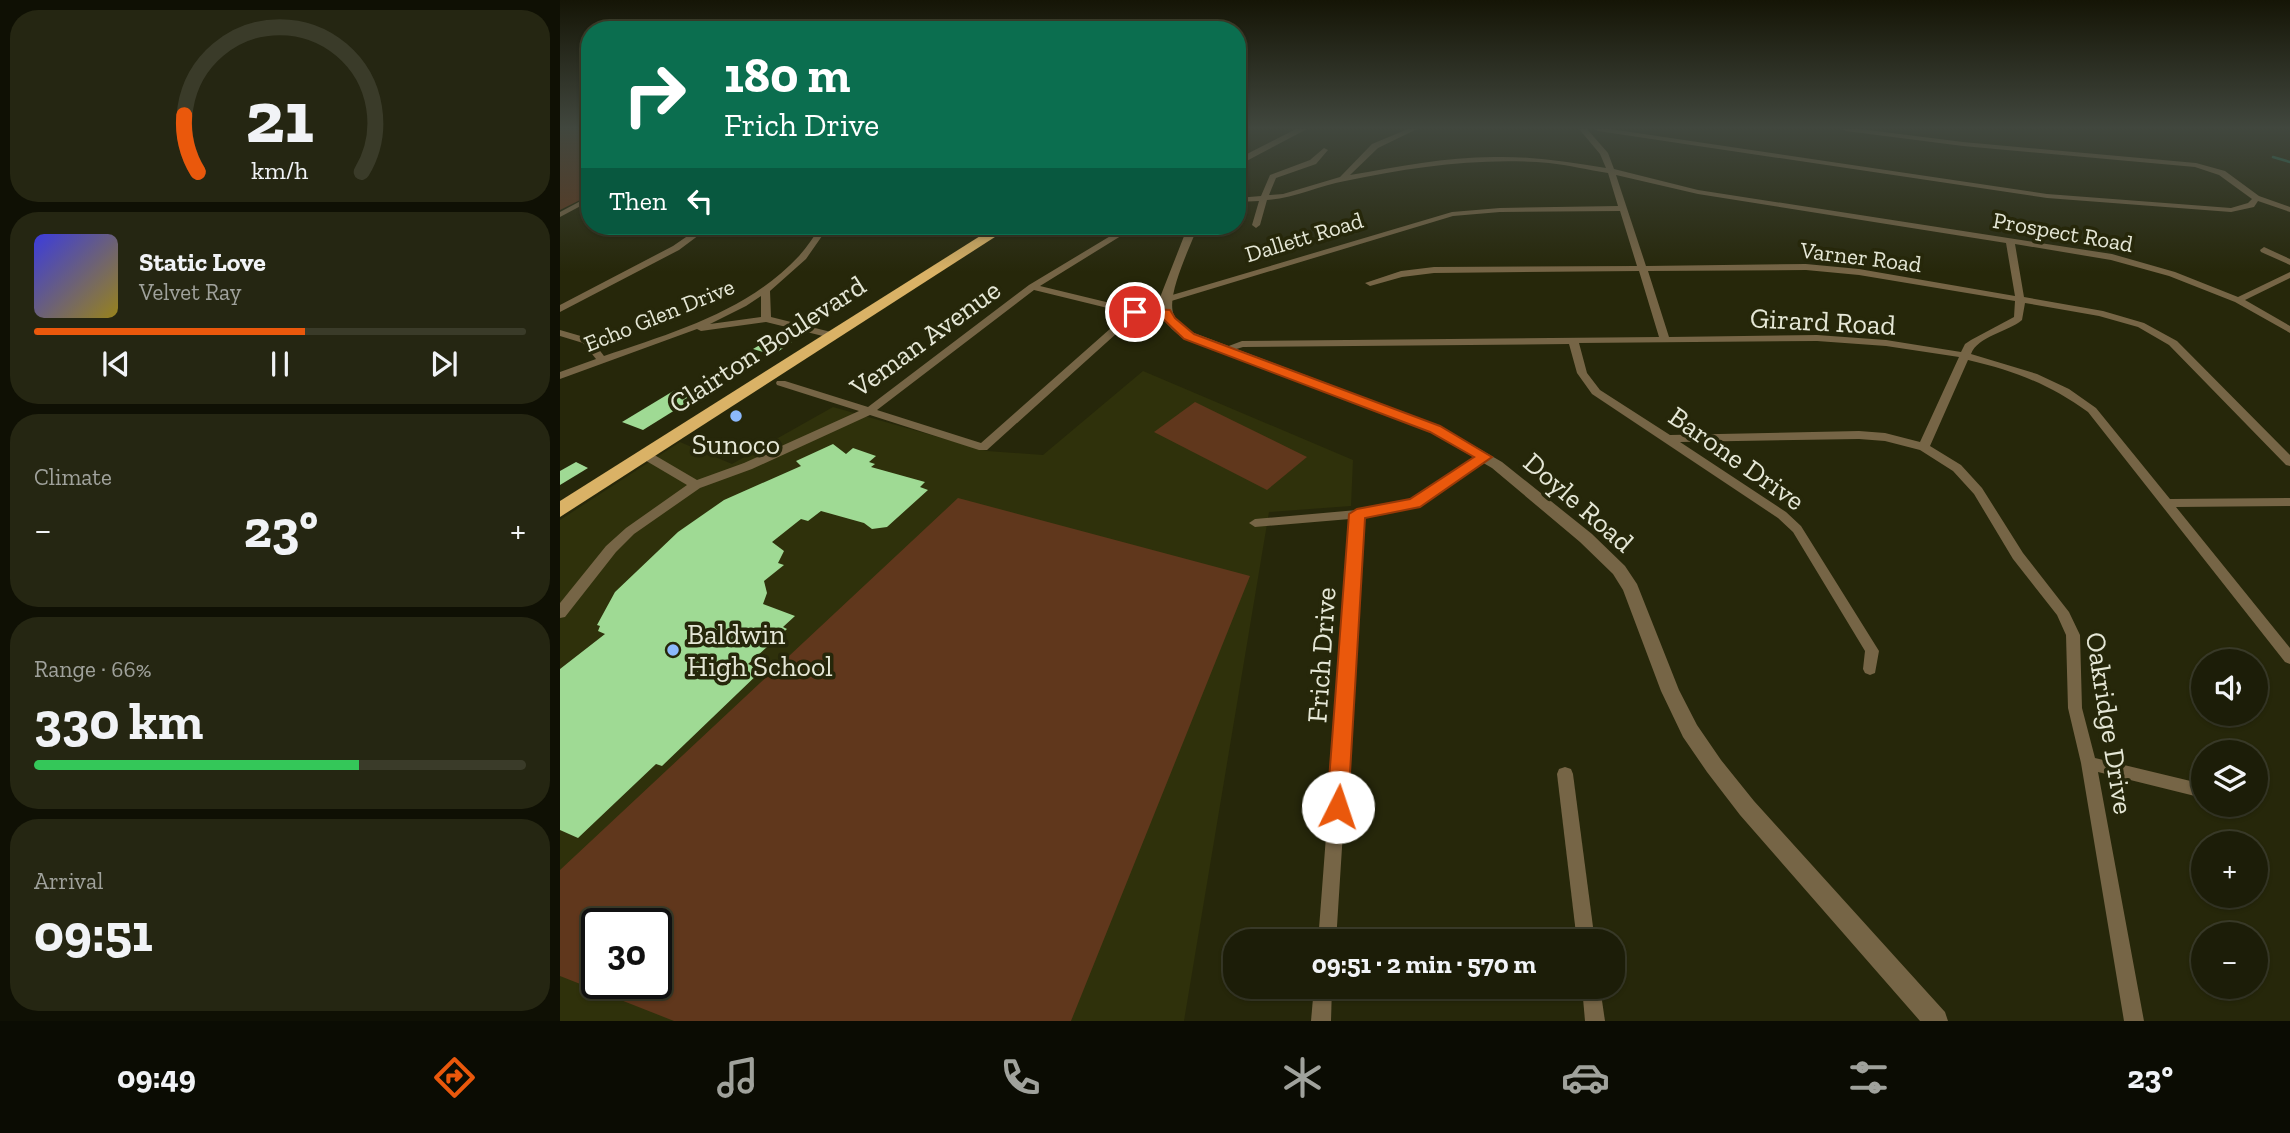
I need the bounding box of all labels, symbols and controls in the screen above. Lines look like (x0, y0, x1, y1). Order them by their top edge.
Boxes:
text: 180 m (724, 46, 851, 105)
icon: right (609, 49, 700, 140)
text: 21 (246, 73, 314, 161)
text: Frich Drive (724, 106, 879, 144)
text: km/h (251, 155, 309, 185)
icon: left (681, 182, 719, 220)
text: Then (609, 185, 667, 217)
street label: Dallett Road (1242, 206, 1367, 268)
street label: Prospect Road (1991, 206, 2136, 258)
street label: Varner Road (1798, 236, 1924, 278)
text: Static Love (139, 246, 266, 278)
street label: Clairton Boulevard (663, 269, 872, 420)
street label: Echo Glen Drive (580, 272, 738, 358)
street label: Veman Avenue (843, 273, 1007, 404)
text: Velvet Ray (139, 278, 241, 306)
pin (1105, 282, 1165, 342)
icon: arrive (1116, 293, 1154, 331)
street label: Girard Road (1749, 301, 1897, 342)
icon: previous (97, 345, 135, 383)
icon: pause (261, 345, 299, 383)
icon: next (425, 345, 463, 383)
street label: Barone Drive (1663, 400, 1811, 517)
marker: Sunoco (728, 408, 744, 424)
place label: Sunoco (692, 428, 780, 461)
street label: Doyle Road (1517, 446, 1640, 559)
text: Climate (34, 463, 112, 491)
text: 23° (244, 498, 318, 560)
text: − (34, 507, 52, 553)
text: + (510, 507, 526, 553)
street label: Frich Drive (1300, 586, 1343, 724)
place label: Baldwin High School (687, 618, 833, 683)
street label: Oakridge Drive (2079, 630, 2140, 817)
marker: Baldwin High School (665, 642, 681, 658)
map controls (2191, 649, 2268, 999)
button: sound (2191, 649, 2268, 726)
text: Range · 66% (34, 655, 152, 683)
text: 330 km (34, 690, 203, 752)
button: layers (2191, 740, 2268, 817)
position arrow (1301, 770, 1375, 844)
button: + (2191, 831, 2268, 908)
text: Arrival (34, 867, 103, 895)
text: 09:51 (34, 902, 153, 964)
speed limit sign: 30 (581, 908, 672, 999)
button: − (2191, 922, 2268, 999)
text: 09:51 · 2 min · 570 m (1312, 948, 1536, 980)
icon: directions (430, 1053, 479, 1102)
icon: music (713, 1053, 762, 1102)
icon: phone (996, 1053, 1045, 1102)
icon: climate (1278, 1053, 1327, 1102)
icon: car (1561, 1053, 1610, 1102)
icon: filters (1844, 1053, 1893, 1102)
text: 09:49 (117, 1058, 196, 1096)
text: 23° (2127, 1058, 2173, 1096)

